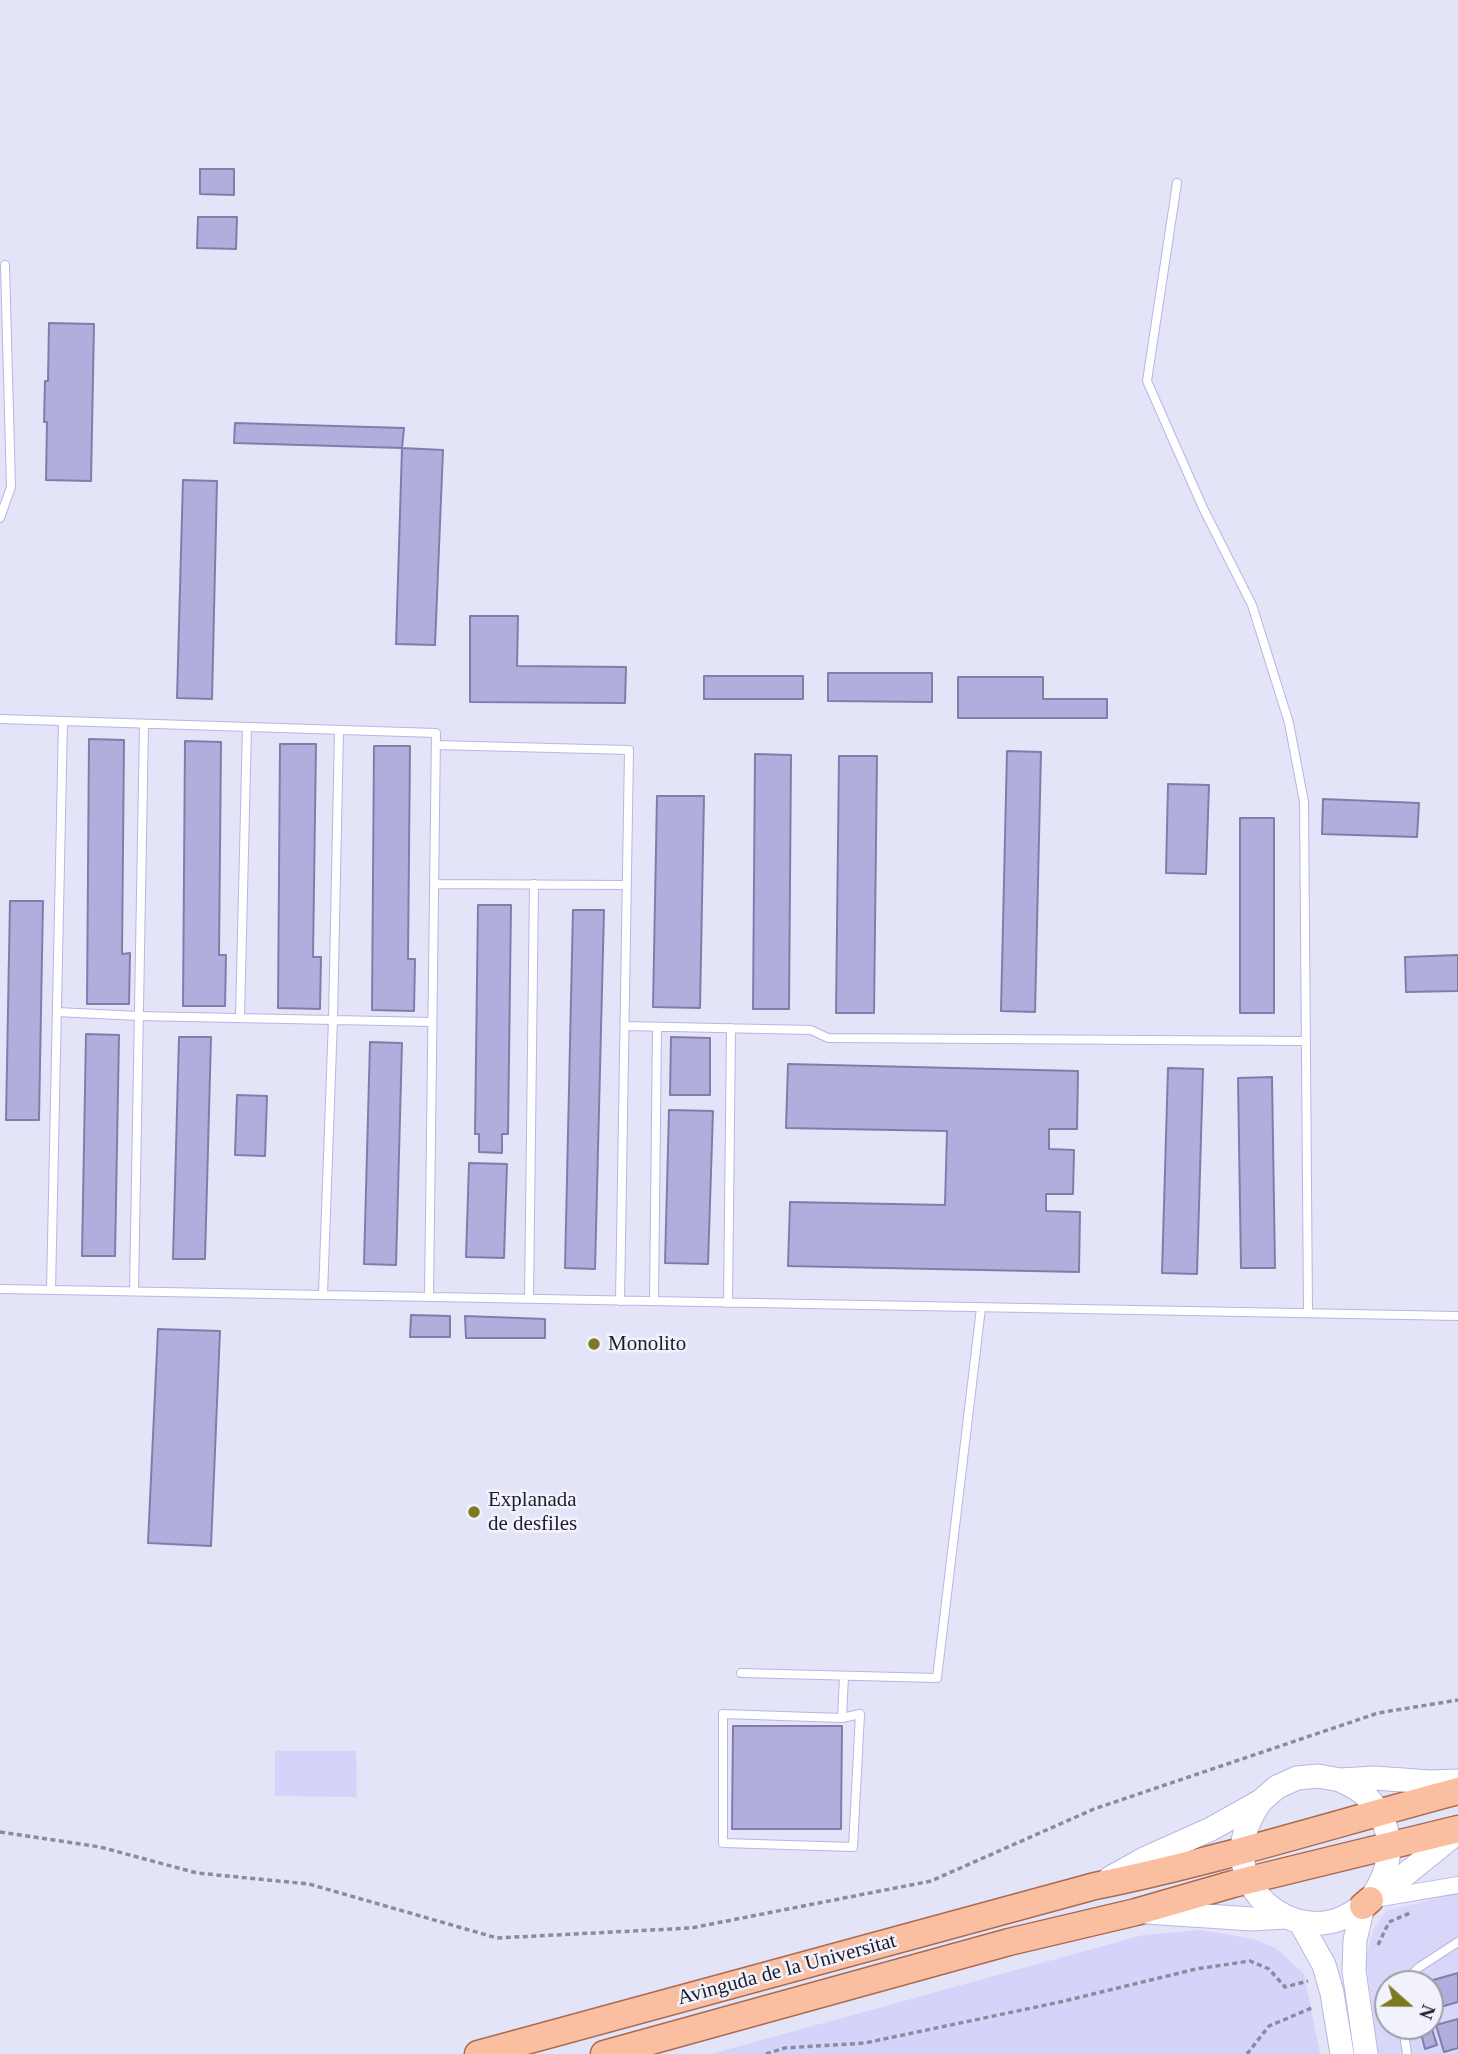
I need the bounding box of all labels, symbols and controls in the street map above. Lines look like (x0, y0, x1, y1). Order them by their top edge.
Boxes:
place label: Monolito (608, 1331, 686, 1357)
marker: Monolito (586, 1336, 602, 1352)
place label: Explanada de desfiles (488, 1487, 577, 1537)
marker: Explanada de desfiles (466, 1504, 482, 1520)
street label: Avinguda de la Universitat (675, 1929, 899, 2011)
north arrow (1374, 1970, 1444, 2040)
text: N (1415, 2002, 1439, 2022)

